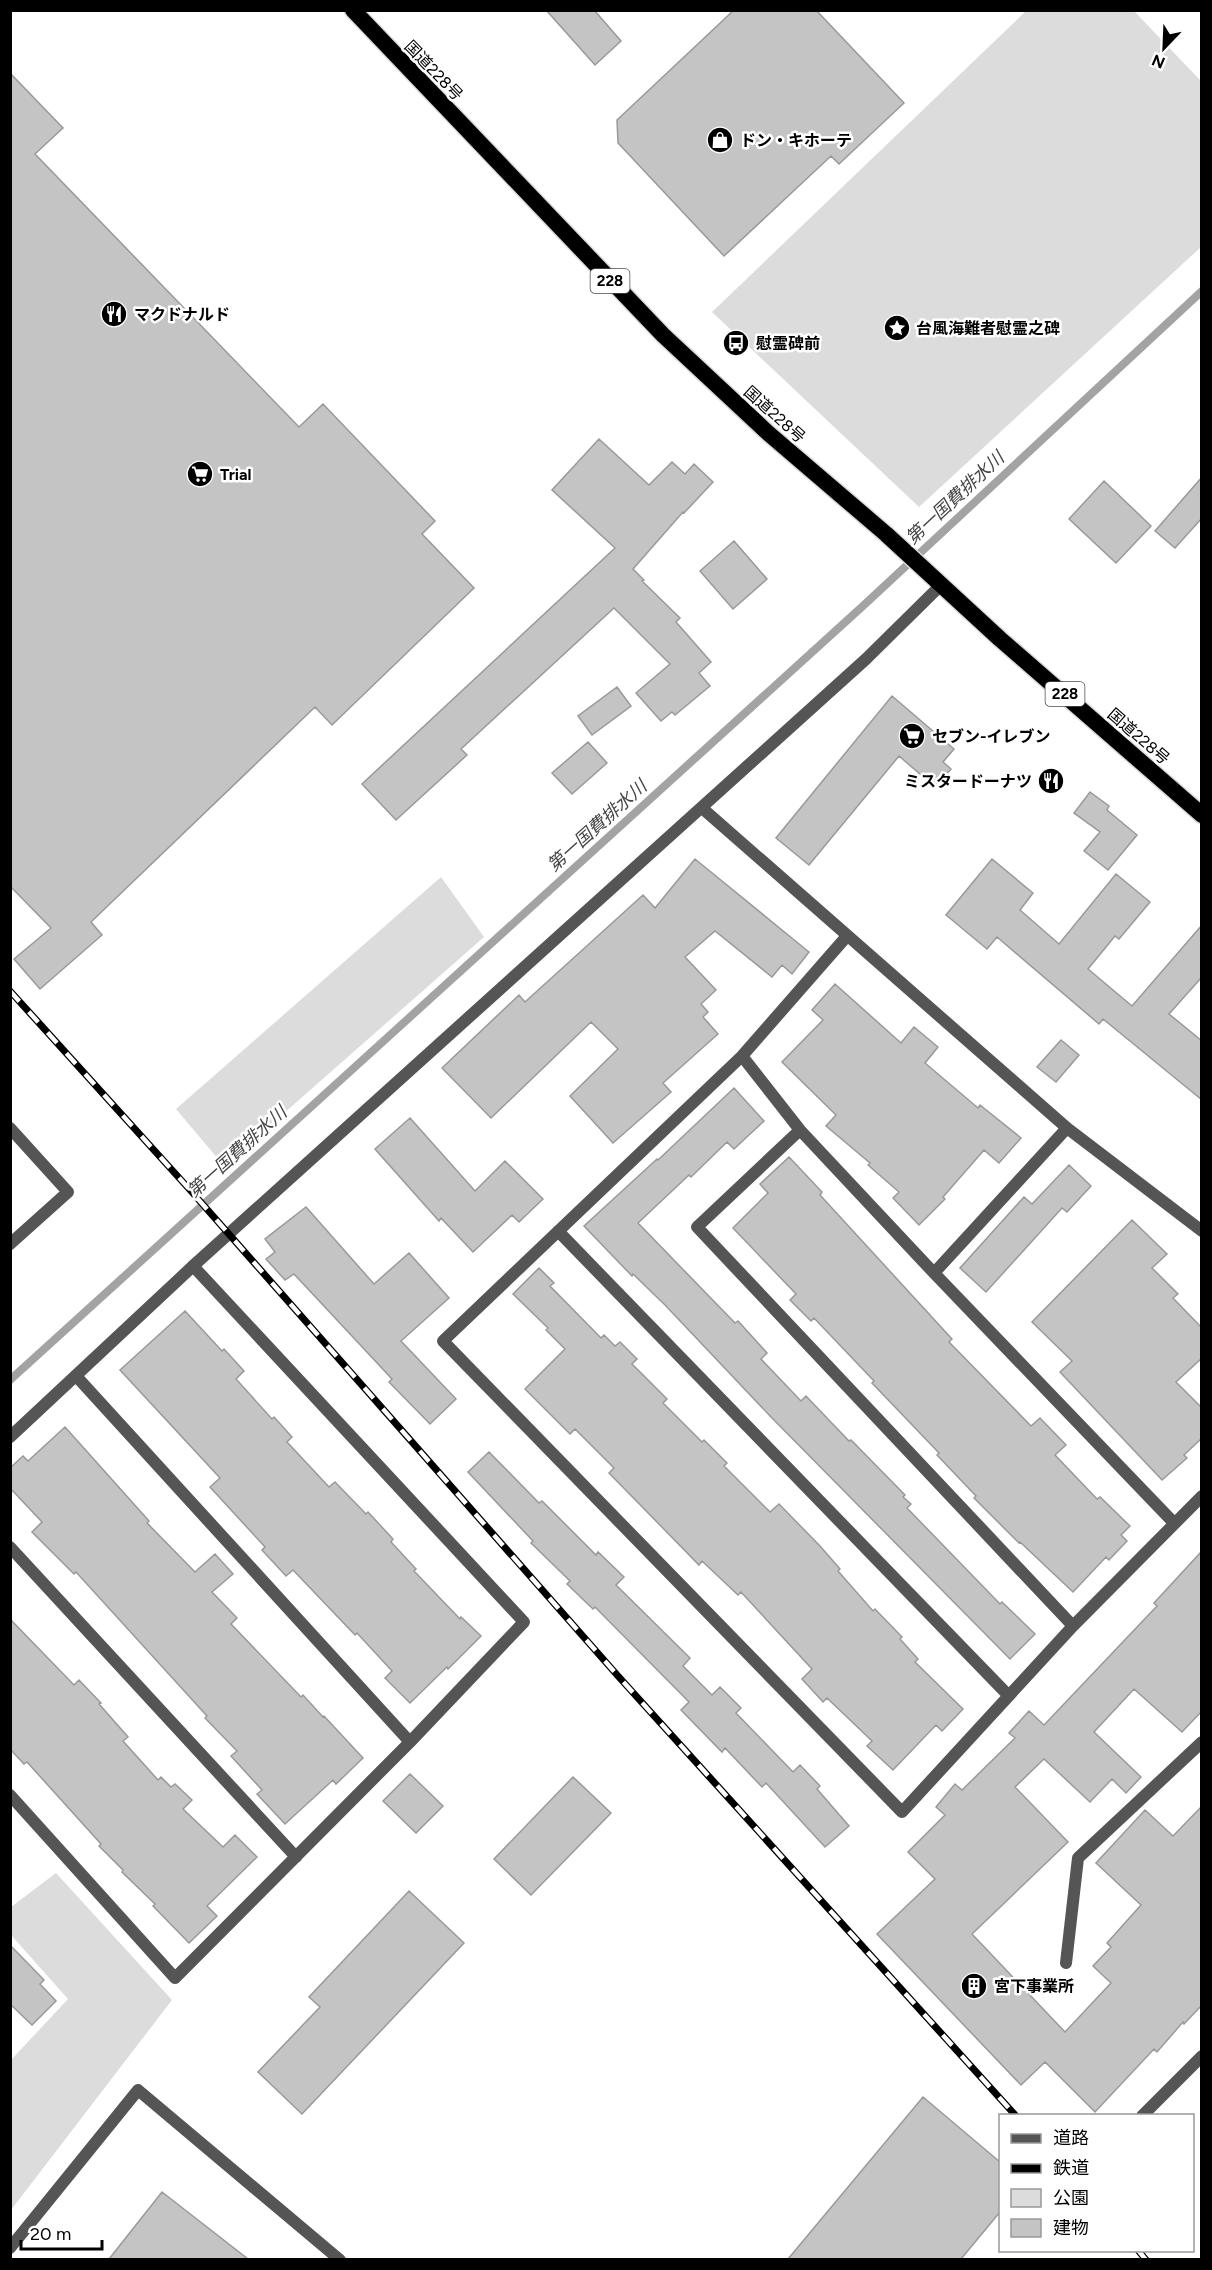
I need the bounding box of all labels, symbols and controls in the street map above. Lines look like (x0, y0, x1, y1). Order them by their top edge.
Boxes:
north arrow (1134, 18, 1194, 78)
street label: 国道228号 (401, 37, 467, 104)
text: N (1149, 50, 1168, 73)
shop icon: ドン・キホーテ (705, 125, 735, 155)
place label: ドン・キホーテ (740, 131, 852, 150)
road number: 228 (590, 269, 630, 293)
restaurant icon: マクドナルド (99, 299, 129, 329)
place label: マクドナルド (134, 305, 230, 324)
place icon: 台風海難者慰霊之碑 (882, 313, 912, 343)
place label: 台風海難者慰霊之碑 (916, 319, 1060, 338)
bus stop icon: 慰霊碑前 (721, 328, 751, 358)
place label: 慰霊碑前 (756, 334, 820, 353)
street label: 国道228号 (740, 382, 809, 447)
water label: 第一国費排水川 (901, 446, 1010, 549)
supermarket icon: Trial (185, 459, 215, 489)
place label: Trial (220, 465, 252, 484)
road number: 228 (1046, 682, 1084, 706)
street label: 国道228号 (1104, 704, 1173, 768)
supermarket icon: セブン-イレブン (897, 721, 927, 751)
place label: セブン-イレブン (932, 727, 1051, 746)
restaurant icon: ミスタードーナツ (1036, 766, 1066, 796)
place label: ミスタードーナツ (904, 772, 1032, 791)
water label: 第一国費排水川 (543, 774, 653, 876)
water label: 第一国費排水川 (183, 1100, 293, 1202)
building icon: 宮下事業所 (959, 1971, 989, 2001)
place label: 宮下事業所 (994, 1977, 1074, 1996)
legend (999, 2114, 1194, 2252)
text: 道路 (1053, 2127, 1089, 2149)
text: 鉄道 (1053, 2157, 1089, 2179)
text: 公園 (1053, 2187, 1089, 2209)
scale bar (21, 2213, 102, 2251)
text: 建物 (1053, 2217, 1089, 2239)
text: 20 m (30, 2223, 71, 2245)

